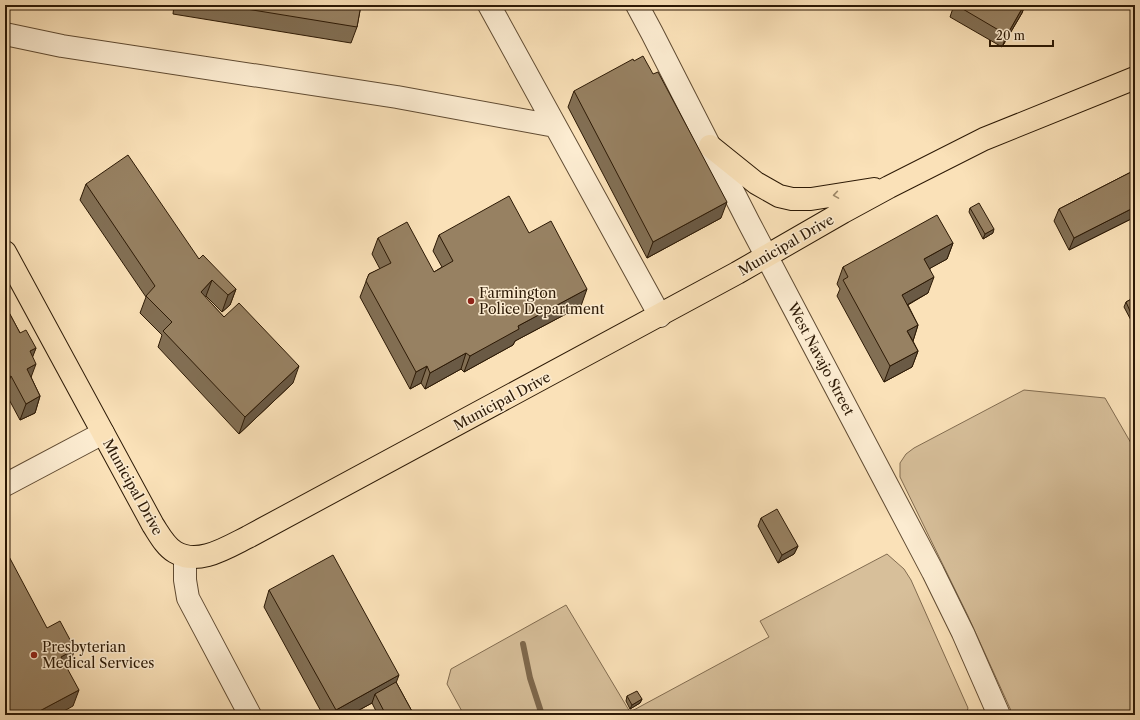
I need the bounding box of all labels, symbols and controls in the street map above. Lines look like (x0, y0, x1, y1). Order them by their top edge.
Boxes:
scale bar (990, 22, 1053, 48)
text: 20 m (996, 28, 1025, 43)
one-way arrow (833, 190, 839, 199)
street label: Municipal Drive (735, 210, 837, 280)
place label: Farmington Police Department (479, 284, 605, 318)
marker: Farmington Police Department (466, 296, 476, 306)
street label: West Navajo Street (783, 299, 858, 419)
street label: Municipal Drive (450, 368, 554, 434)
street label: Municipal Drive (99, 436, 167, 538)
place label: Presbyterian Medical Services (42, 638, 154, 672)
marker: Presbyterian Medical Services (29, 650, 39, 660)

